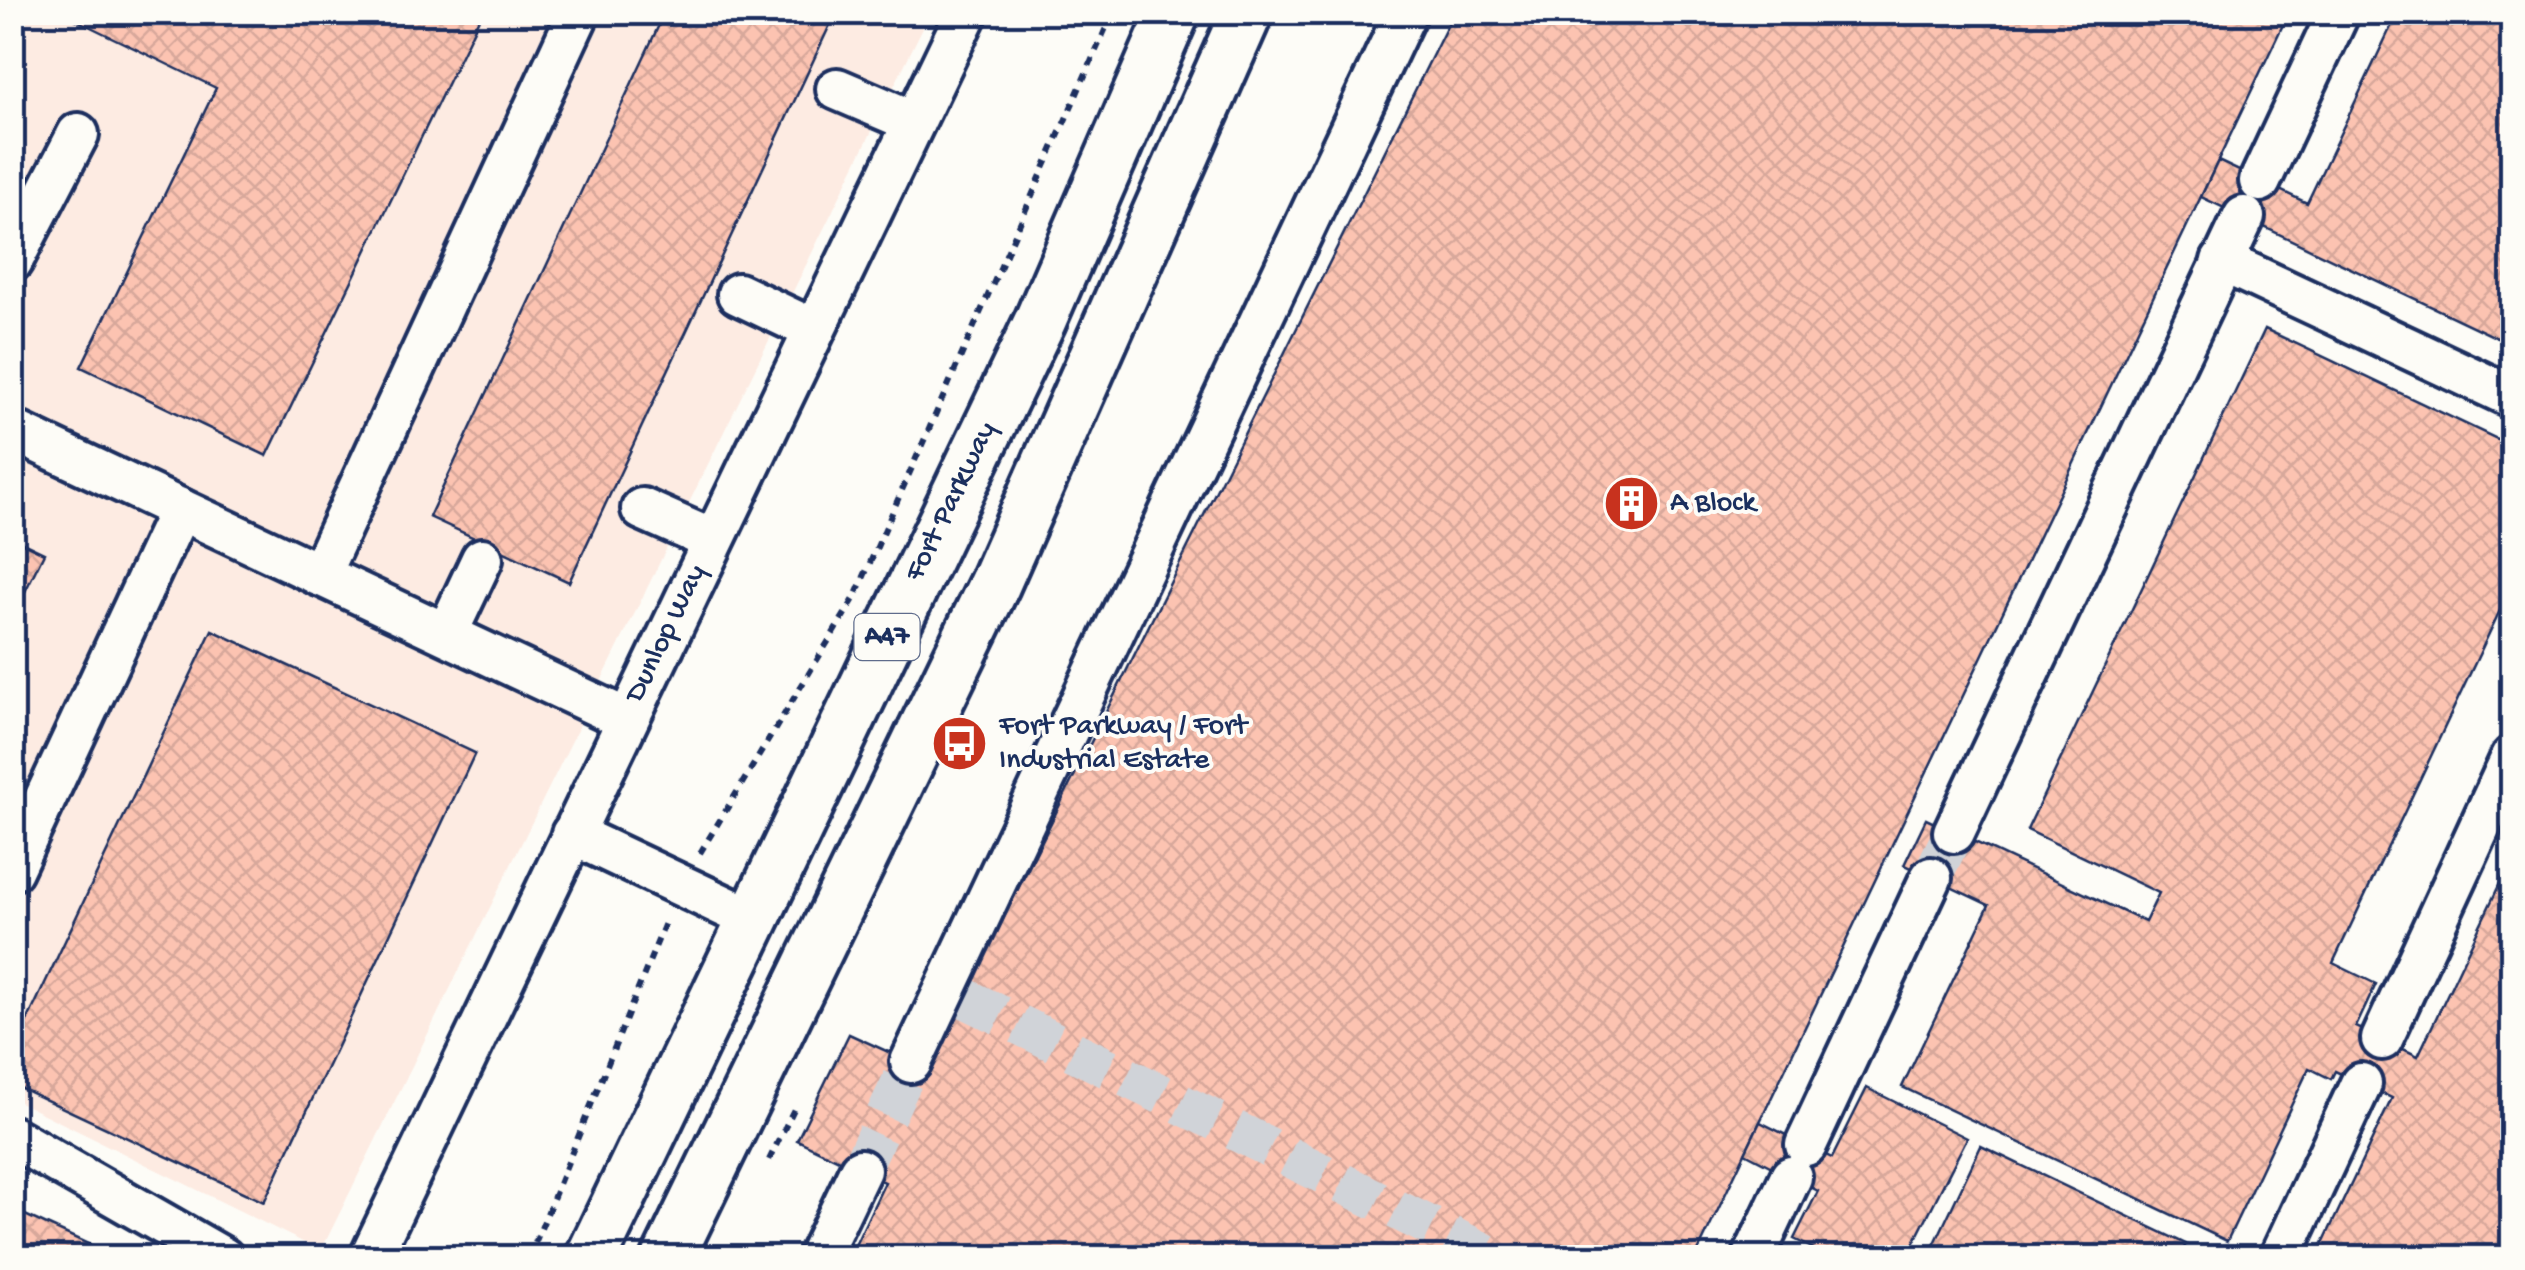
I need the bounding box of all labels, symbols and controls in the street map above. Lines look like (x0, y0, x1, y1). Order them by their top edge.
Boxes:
street label: Fort Parkway (898, 416, 1006, 588)
building icon: A Block (1601, 474, 1661, 534)
place label: A Block (1670, 487, 1759, 522)
street label: Dunlop Way (618, 559, 715, 710)
road number: A47 (854, 614, 920, 660)
place label: Fort Parkway / Fort Industrial Estate (998, 710, 1250, 779)
bus stop icon: Fort Parkway / Fort Industrial Estate (930, 714, 990, 774)

